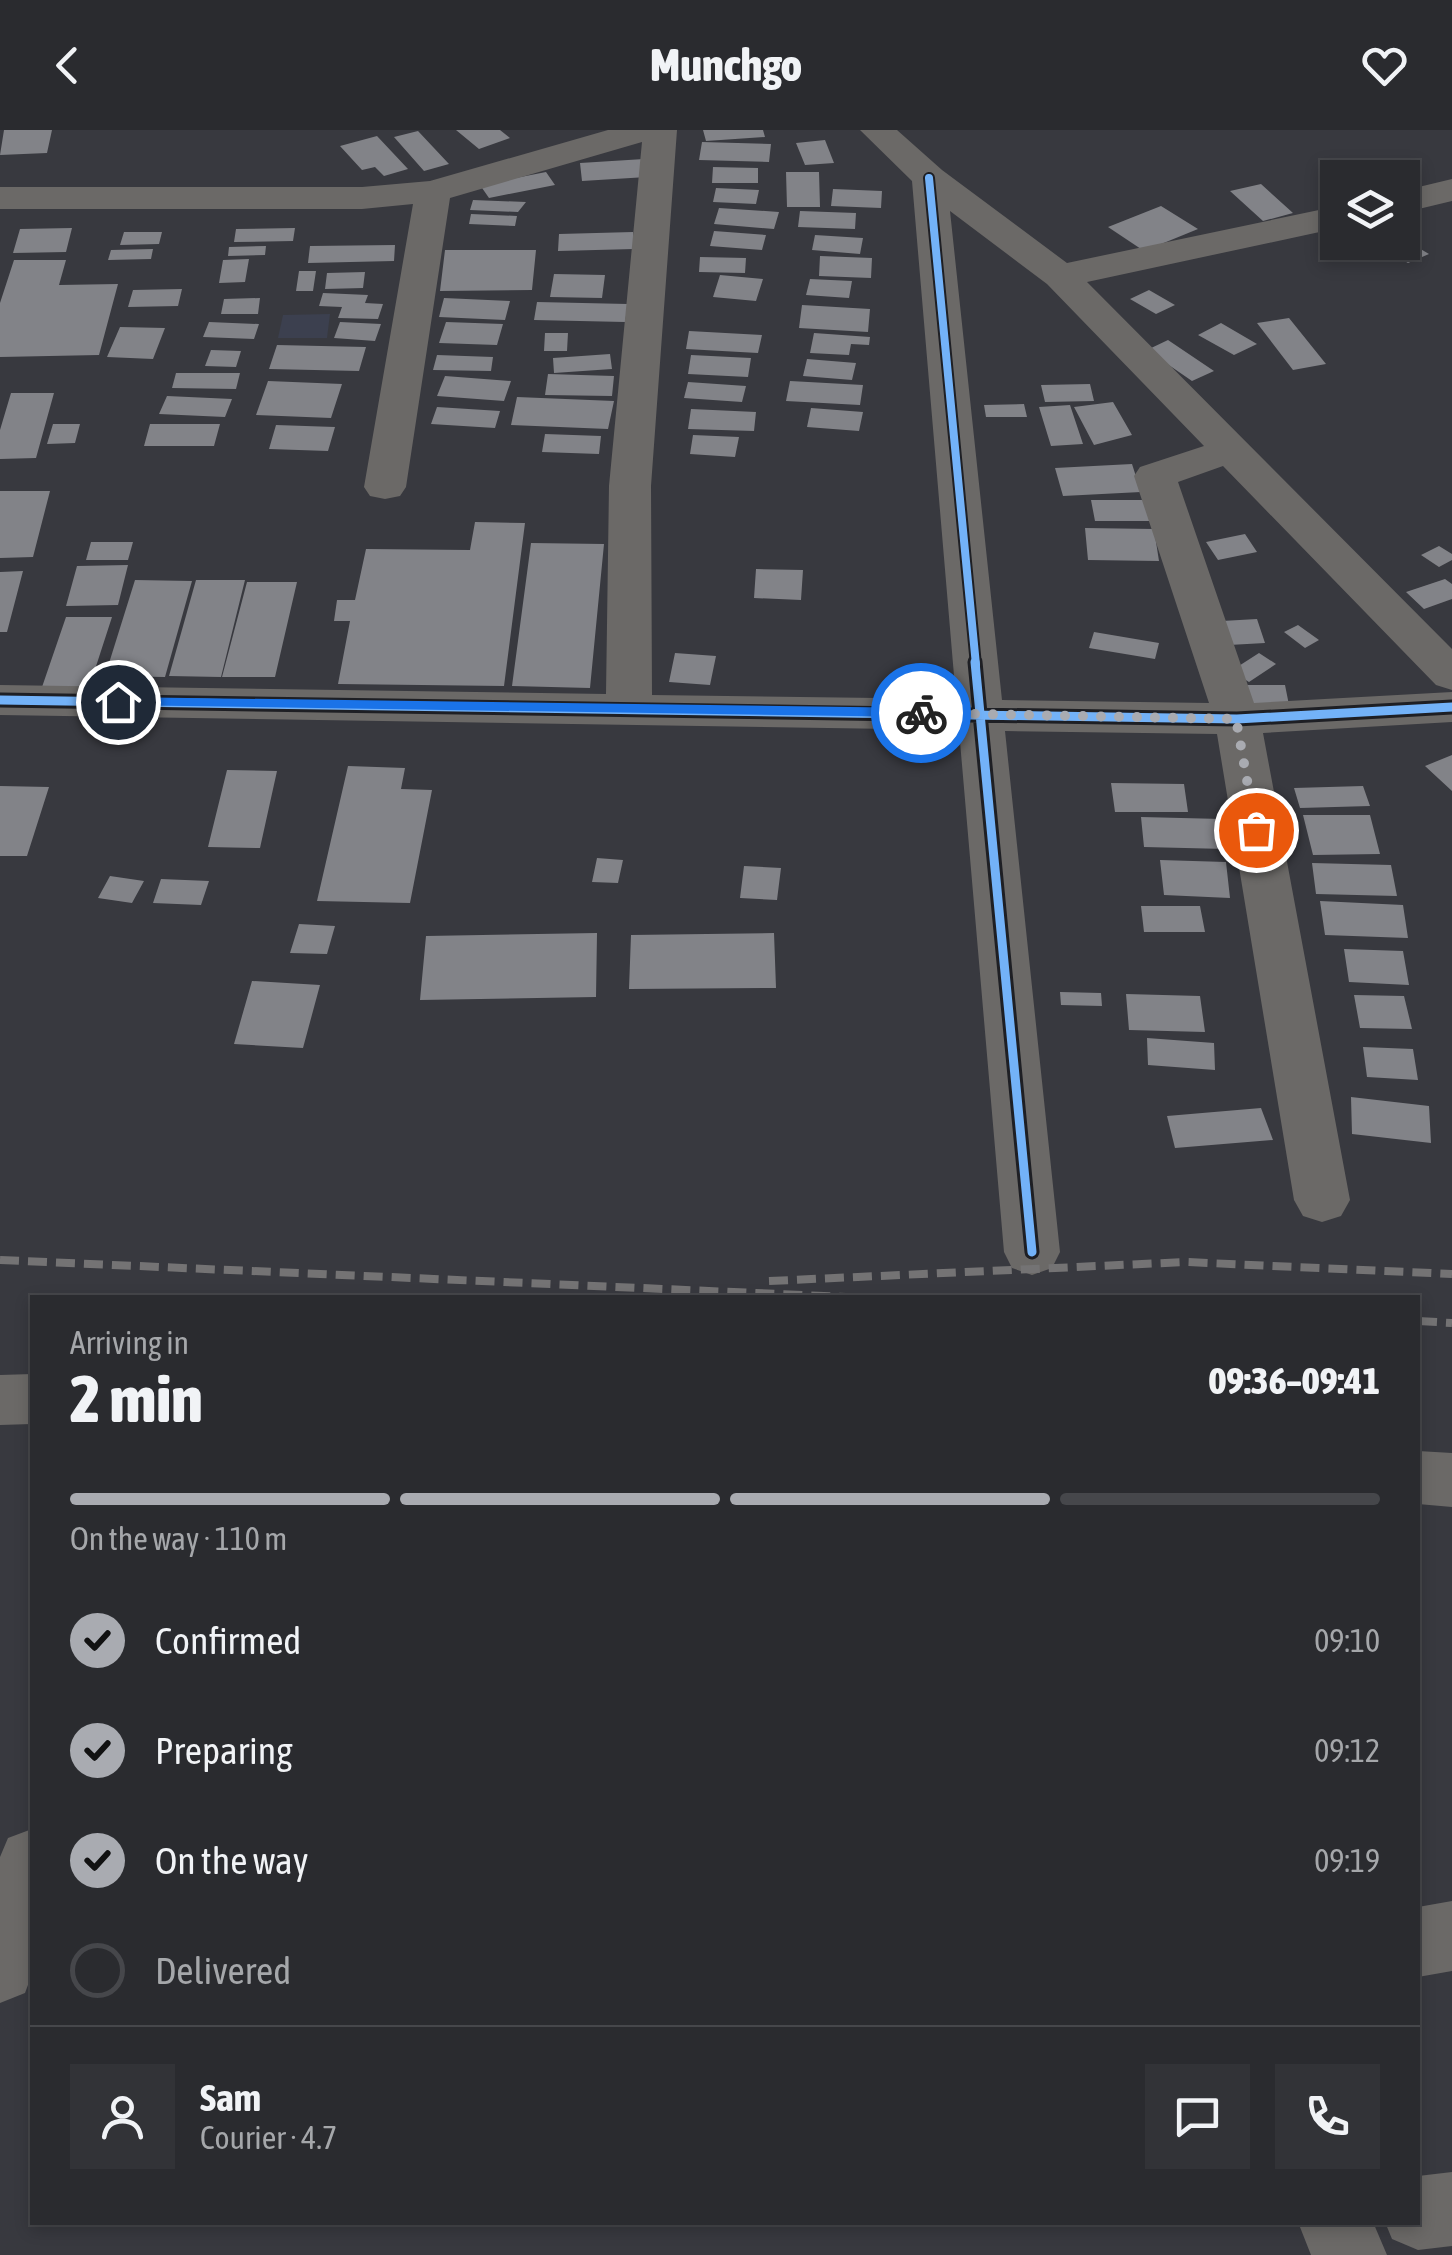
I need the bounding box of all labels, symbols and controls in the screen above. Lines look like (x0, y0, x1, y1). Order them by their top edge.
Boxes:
icon: back (40, 38, 95, 93)
icon: heart (1357, 38, 1412, 93)
text: Munchgo (650, 39, 802, 91)
map controls (1320, 160, 1420, 260)
button: layers (1320, 160, 1420, 260)
pin (76, 660, 161, 745)
courier (871, 663, 971, 763)
icon: home (91, 675, 146, 730)
icon: bike (894, 686, 949, 741)
pin (1214, 788, 1299, 873)
icon: bag (1229, 803, 1284, 858)
text: Arriving in (70, 1324, 189, 1361)
text: 09:36–09:41 (1208, 1359, 1380, 1402)
text: 2 min (70, 1361, 203, 1436)
text: On the way · 110 m (70, 1520, 287, 1557)
icon: check (70, 1613, 125, 1668)
text: Confirmed (155, 1619, 301, 1662)
text: 09:10 (1314, 1622, 1380, 1659)
icon: check (70, 1723, 125, 1778)
text: Preparing (155, 1729, 293, 1772)
text: 09:12 (1314, 1732, 1380, 1769)
icon: check (70, 1833, 125, 1888)
text: On the way (155, 1839, 308, 1882)
text: 09:19 (1314, 1842, 1380, 1879)
text: Delivered (155, 1949, 291, 1992)
button: person (70, 2064, 175, 2169)
button: chat (1145, 2064, 1250, 2169)
button: phone (1275, 2064, 1380, 2169)
text: Sam (200, 2076, 261, 2119)
text: Courier · 4.7 (200, 2119, 337, 2156)

